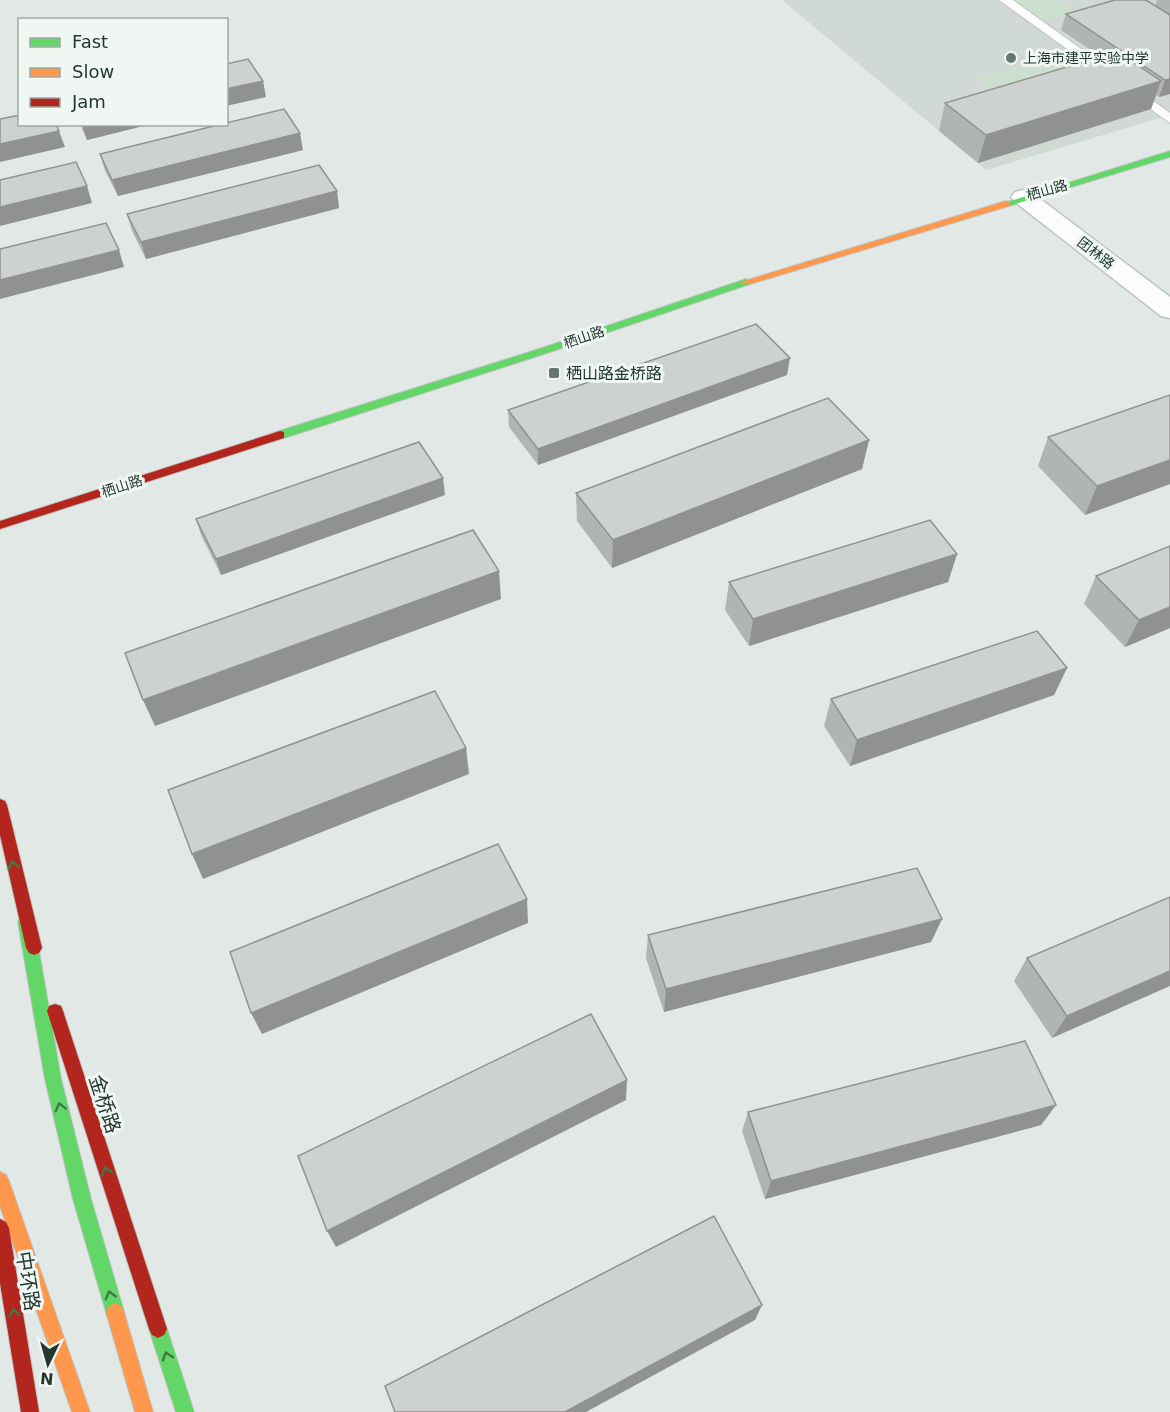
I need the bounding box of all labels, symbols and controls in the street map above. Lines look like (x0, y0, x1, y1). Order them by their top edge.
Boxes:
legend (18, 18, 228, 126)
text: Fast (72, 31, 108, 52)
place label: 上海市建平实验中学 (1023, 50, 1149, 66)
marker: 上海市建平实验中学 (1004, 51, 1018, 65)
text: Slow (72, 61, 114, 82)
text: Jam (71, 91, 106, 112)
street label: 栖山路 (1025, 177, 1069, 203)
street label: 团林路 (1074, 234, 1118, 272)
street label: 栖山路 (562, 323, 606, 351)
place label: 栖山路金桥路 (566, 364, 662, 383)
marker: 栖山路金桥路 (547, 366, 561, 380)
street label: 栖山路 (100, 472, 144, 500)
one-way arrow (8, 860, 21, 870)
street label: 金桥路 (84, 1072, 126, 1136)
one-way arrow (54, 1102, 67, 1112)
one-way arrow (101, 1166, 113, 1177)
street label: 中环路 (11, 1249, 45, 1313)
one-way arrow (105, 1290, 117, 1301)
one-way arrow (8, 1308, 20, 1317)
north arrow (18, 1334, 78, 1394)
one-way arrow (161, 1351, 174, 1362)
text: N (39, 1368, 54, 1388)

